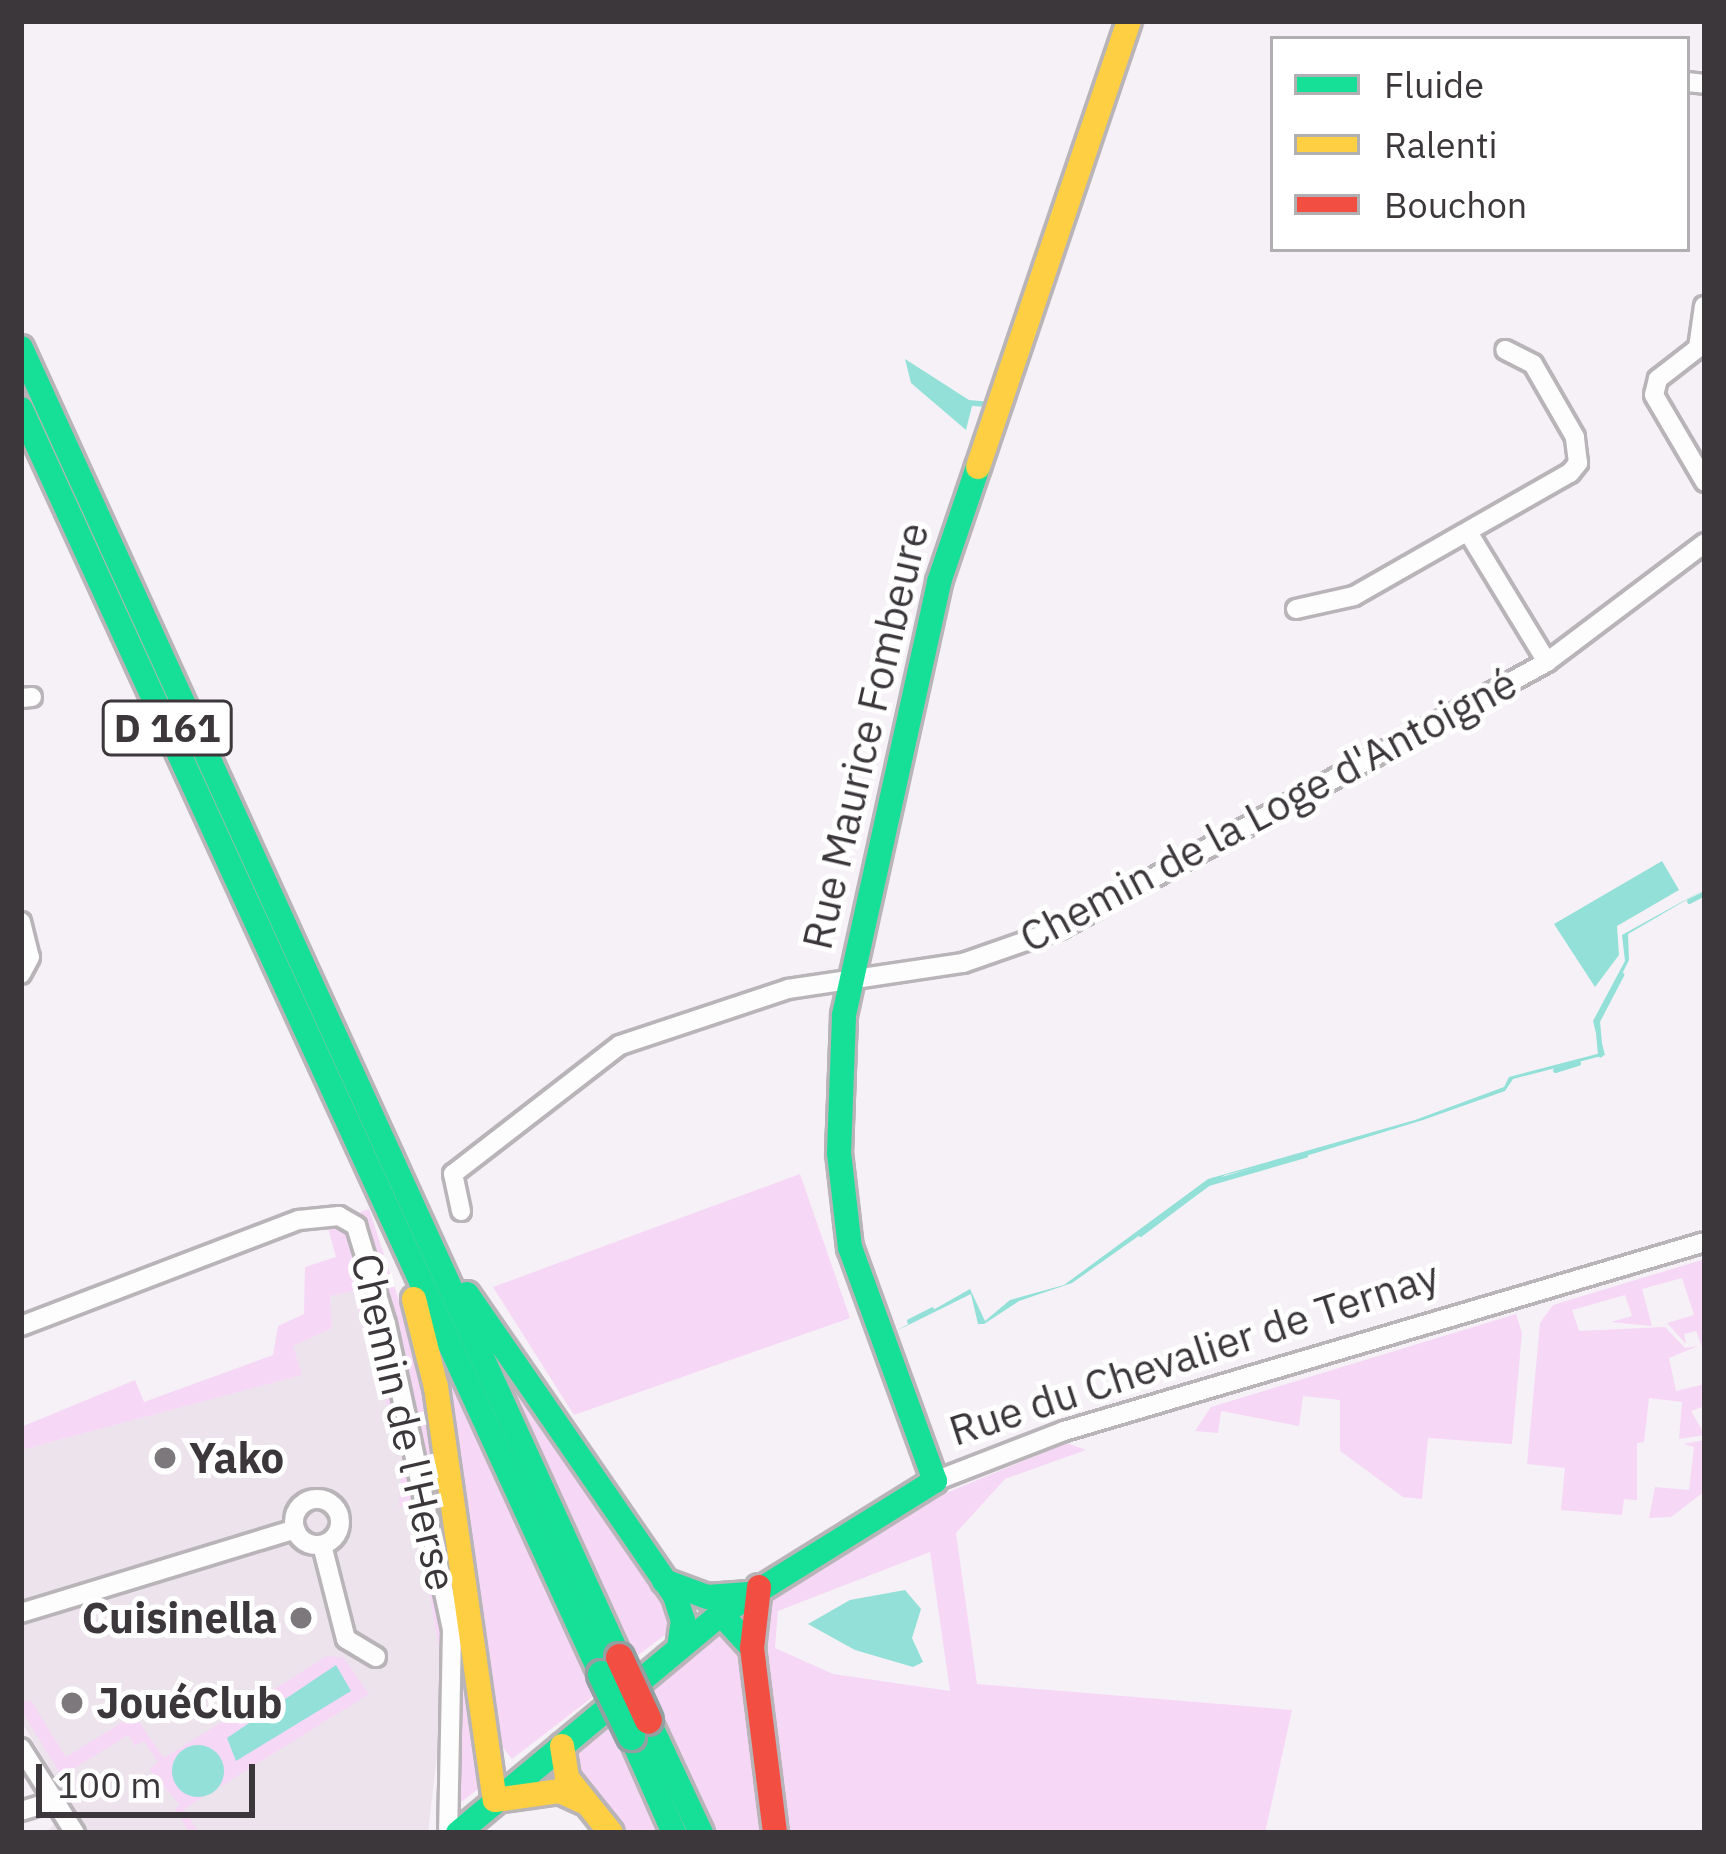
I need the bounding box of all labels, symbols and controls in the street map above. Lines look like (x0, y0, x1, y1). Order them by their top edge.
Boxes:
legend (1270, 36, 1690, 252)
text: Fluide (1384, 61, 1484, 108)
text: Ralenti (1384, 121, 1498, 168)
text: Bouchon (1384, 181, 1527, 228)
street label: Rue Maurice Fombeure (791, 518, 939, 954)
street label: Chemin de la Loge d'Antoigné (1011, 657, 1525, 963)
road number: D 161 (101, 695, 233, 761)
street label: Chemin de l'Herse (341, 1248, 467, 1596)
street label: Rue du Chevalier de Ternay (943, 1250, 1445, 1456)
place label: Yako (189, 1433, 284, 1483)
marker: Yako (152, 1445, 178, 1471)
place label: Cuisinella (82, 1593, 277, 1643)
marker: Cuisinella (288, 1605, 314, 1631)
place label: JouéClub (96, 1678, 282, 1728)
marker: JouéClub (59, 1690, 85, 1716)
scale bar (42, 1740, 261, 1814)
text: 100 m (57, 1761, 162, 1808)

